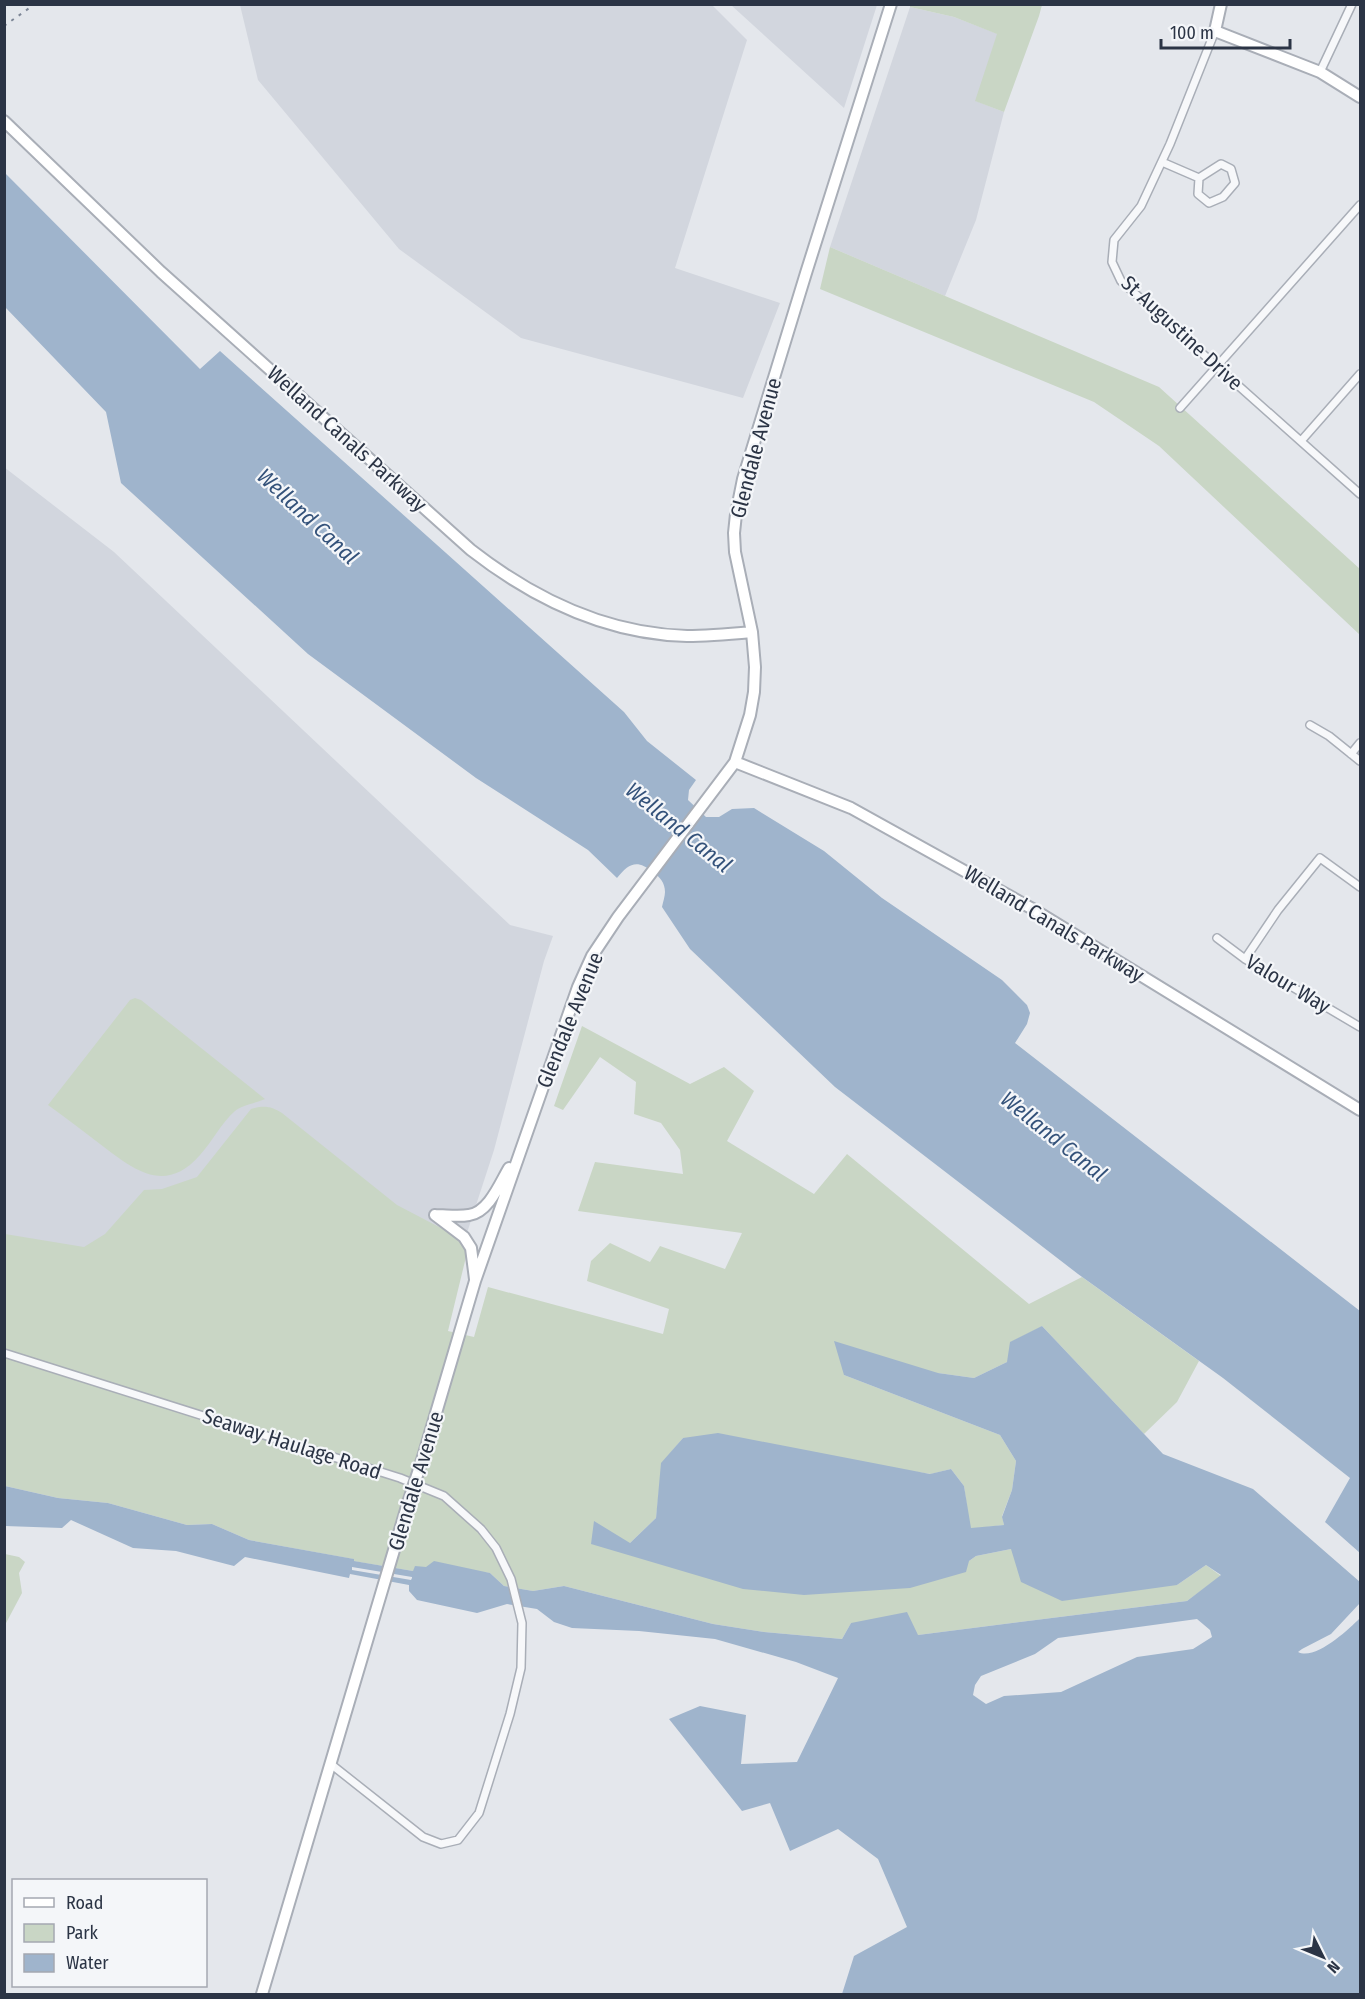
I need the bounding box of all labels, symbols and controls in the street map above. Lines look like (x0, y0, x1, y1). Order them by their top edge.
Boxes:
scale bar (1161, 12, 1290, 50)
text: 100 m (1170, 22, 1214, 44)
street label: St Augustine Drive (1116, 270, 1248, 396)
street label: Welland Canals Parkway (262, 361, 432, 517)
street label: Glendale Avenue (725, 375, 787, 521)
water label: Welland Canal (252, 463, 364, 569)
water label: Welland Canal (620, 776, 737, 878)
street label: Welland Canals Parkway (959, 860, 1149, 988)
street label: Glendale Avenue (531, 948, 609, 1092)
street label: Valour Way (1241, 949, 1336, 1020)
water label: Welland Canal (995, 1085, 1112, 1187)
street label: Seaway Haulage Road (199, 1403, 385, 1485)
street label: Glendale Avenue (383, 1408, 449, 1554)
legend (12, 1879, 207, 1987)
text: Road (66, 1892, 103, 1914)
text: Park (66, 1922, 99, 1944)
north arrow (1293, 1927, 1353, 1987)
text: Water (66, 1952, 109, 1974)
text: N (1323, 1957, 1344, 1977)

